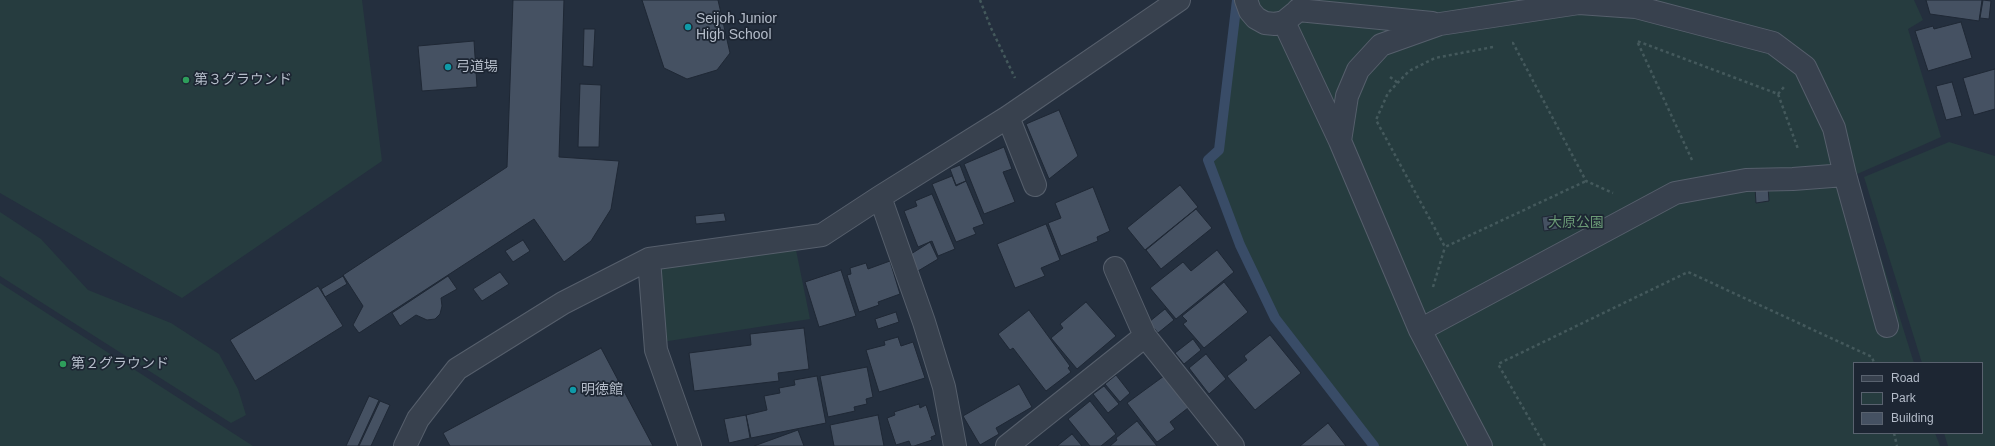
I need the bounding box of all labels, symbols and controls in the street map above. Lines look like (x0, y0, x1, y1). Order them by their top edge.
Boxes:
place label: Seijoh Junior High School (696, 11, 777, 44)
marker: Seijoh Junior High School (683, 22, 693, 32)
place label: 弓道場 (456, 59, 498, 75)
marker: 弓道場 (443, 62, 453, 72)
place label: 第３グラウンド (194, 72, 292, 88)
marker: 第３グラウンド (181, 75, 191, 85)
park label: 大原公園 (1548, 215, 1604, 231)
place label: 第２グラウンド (71, 356, 169, 372)
marker: 第２グラウンド (58, 359, 68, 369)
legend (1853, 362, 1983, 434)
text: Road (1891, 371, 1920, 385)
place label: 明徳館 (581, 382, 623, 398)
marker: 明徳館 (568, 385, 578, 395)
text: Park (1891, 391, 1916, 405)
text: Building (1891, 411, 1934, 425)

